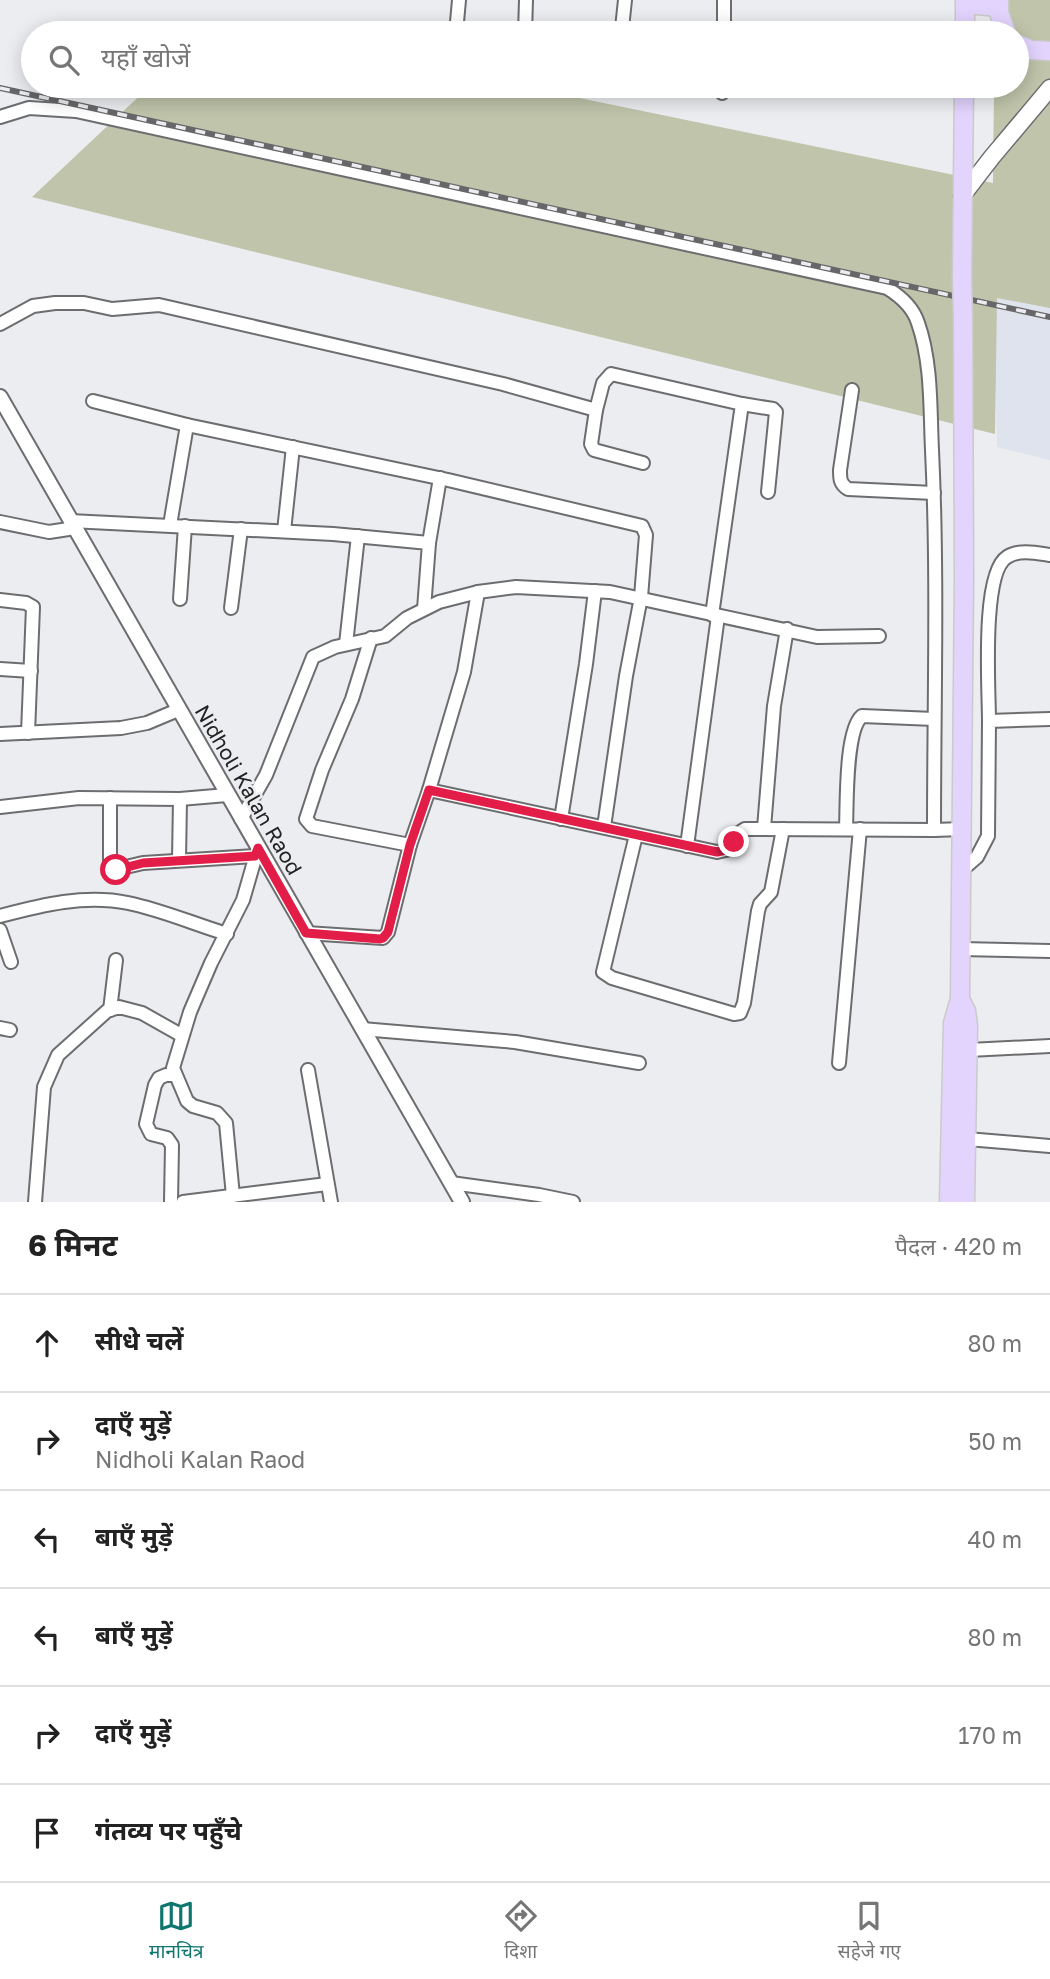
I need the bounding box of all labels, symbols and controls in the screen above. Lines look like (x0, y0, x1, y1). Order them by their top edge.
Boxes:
search box (21, 21, 1029, 98)
icon: search (45, 41, 83, 79)
text: यहाँ खोजें (101, 42, 190, 73)
street label: Nidholi Kalan Raod (190, 700, 308, 879)
route end (718, 826, 749, 857)
route start (100, 854, 131, 885)
text: 6 मिनट (28, 1227, 118, 1263)
text: पैदल · 420 m (895, 1232, 1022, 1260)
icon: ahead (28, 1324, 66, 1362)
text: सीधे चलें (95, 1325, 183, 1356)
text: 80 m (968, 1329, 1022, 1357)
text: दाएँ मुड़ें (95, 1409, 171, 1440)
icon: right (28, 1422, 66, 1460)
text: 50 m (968, 1427, 1022, 1455)
text: Nidholi Kalan Raod (95, 1445, 305, 1473)
icon: left (28, 1520, 66, 1558)
text: बाएँ मुड़ें (95, 1521, 173, 1552)
text: 40 m (968, 1525, 1022, 1553)
icon: left (28, 1618, 66, 1656)
text: बाएँ मुड़ें (95, 1619, 173, 1650)
text: 80 m (968, 1623, 1022, 1651)
icon: right (28, 1716, 66, 1754)
text: दाएँ मुड़ें (95, 1717, 171, 1748)
text: 170 m (958, 1721, 1022, 1749)
icon: arrive (28, 1814, 66, 1852)
text: गंतव्य पर पहुँचे (95, 1815, 242, 1846)
tab: मानचित्र (149, 1897, 203, 1966)
tab: दिशा (502, 1897, 540, 1966)
tab: सहेजे गए (838, 1897, 901, 1966)

